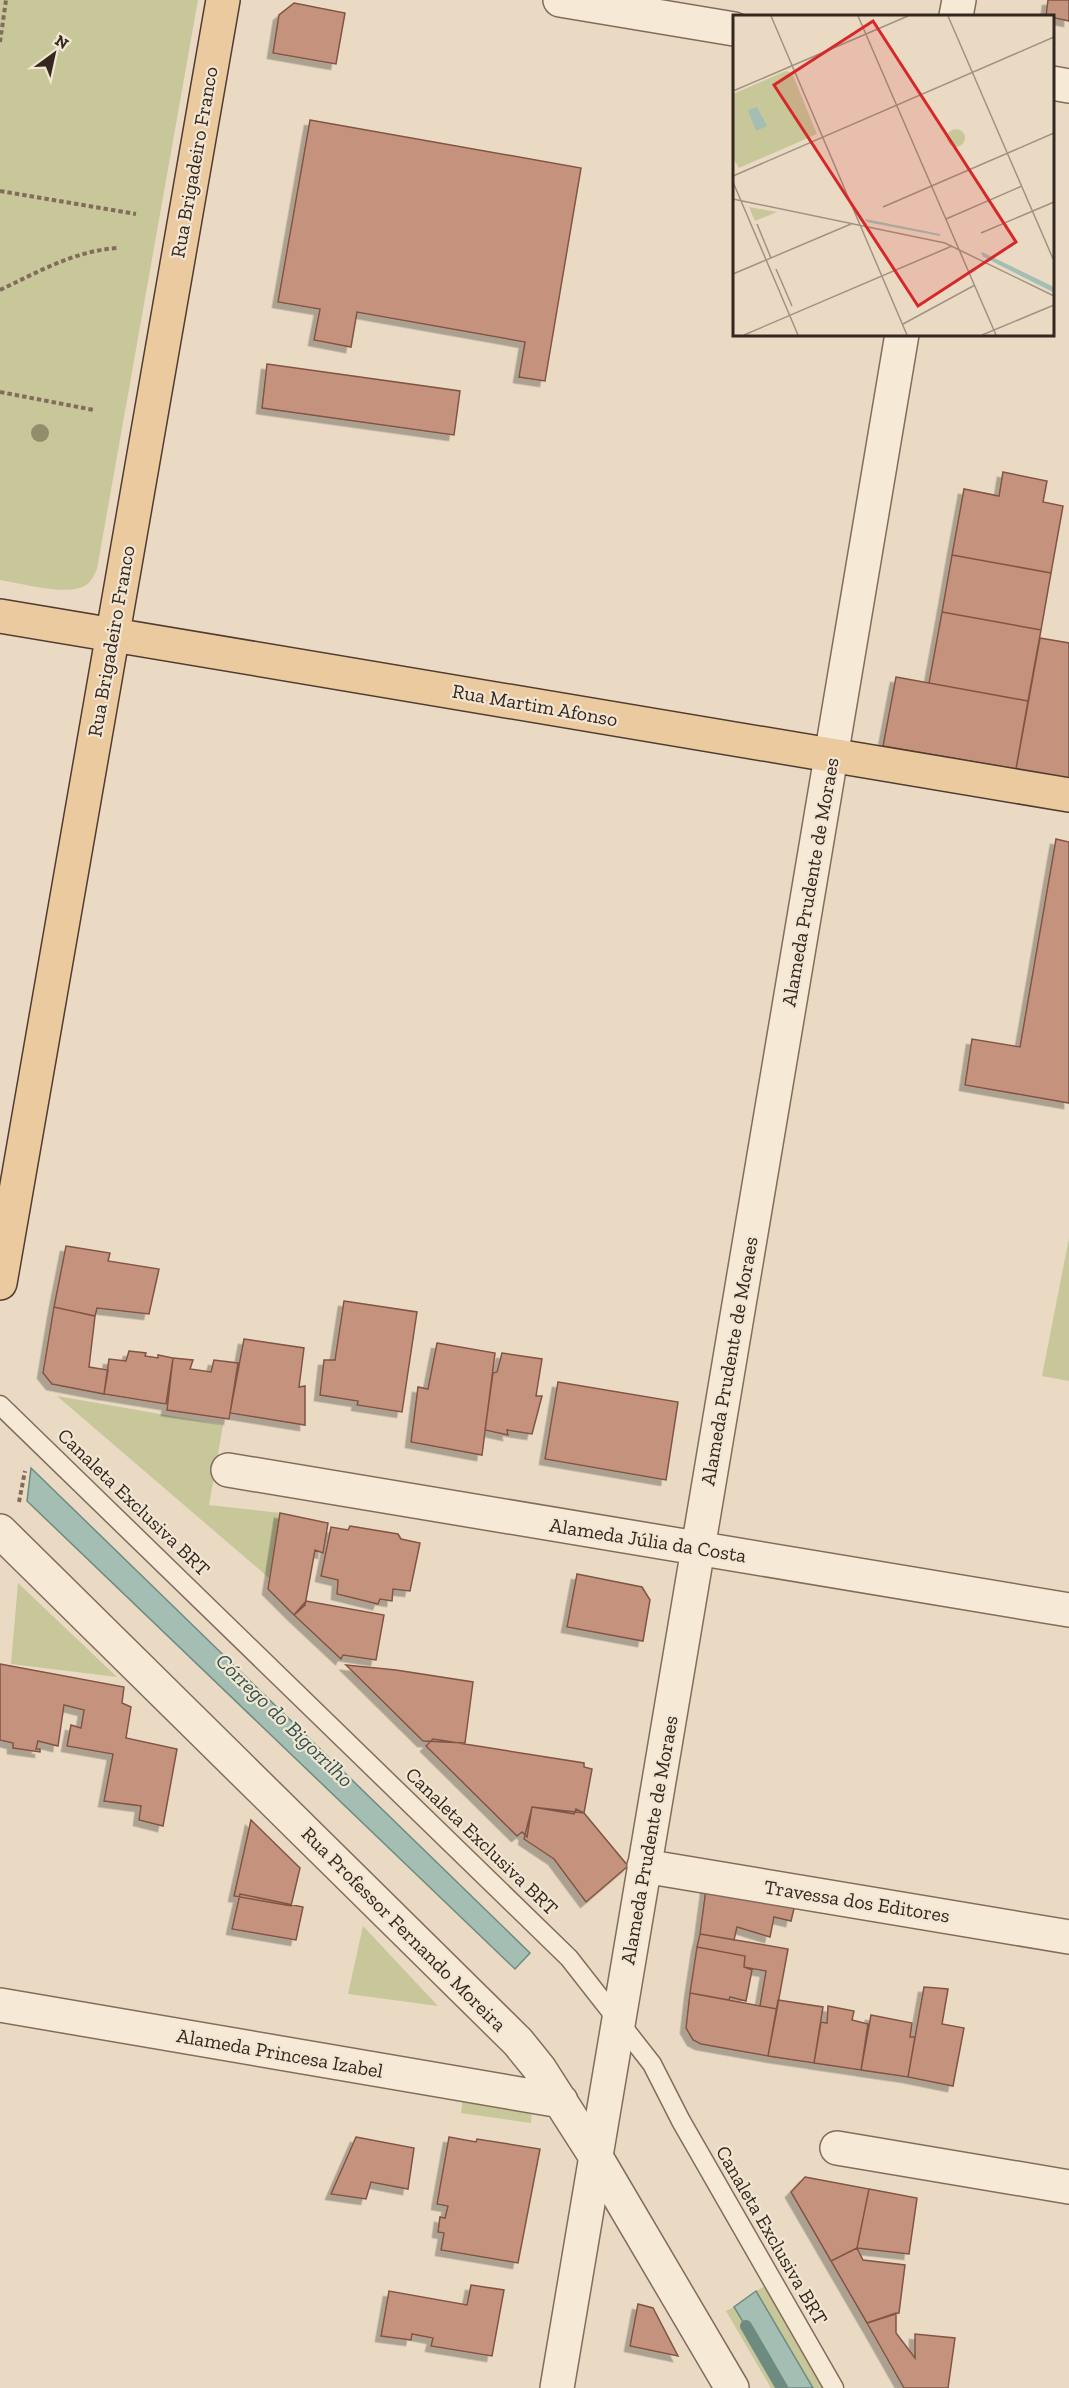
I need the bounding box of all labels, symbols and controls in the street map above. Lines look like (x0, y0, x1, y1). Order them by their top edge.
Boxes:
inset map (733, 15, 1054, 336)
north arrow (24, 24, 84, 84)
text: N (52, 31, 72, 53)
street label: Rua Brigadeiro Franco (165, 64, 223, 260)
street label: Rua Brigadeiro Franco (82, 543, 140, 739)
street label: Rua Martim Afonso (450, 679, 620, 731)
street label: Alameda Prudente de Moraes (776, 755, 844, 1009)
street label: Alameda Prudente de Moraes (695, 1234, 763, 1488)
street label: Canaleta Exclusiva BRT (53, 1423, 215, 1581)
street label: Alameda Júlia da Costa (548, 1513, 748, 1567)
water label: Córrego do Bigorrilho (211, 1648, 359, 1792)
street label: Alameda Prudente de Moraes (615, 1713, 683, 1967)
street label: Canaleta Exclusiva BRT (401, 1762, 563, 1920)
street label: Rua Professor Fernando Moreira (297, 1822, 512, 2037)
street label: Travessa dos Editores (762, 1874, 952, 1928)
street label: Alameda Princesa Izabel (175, 2023, 385, 2083)
street label: Canaleta Exclusiva BRT (711, 2141, 833, 2329)

